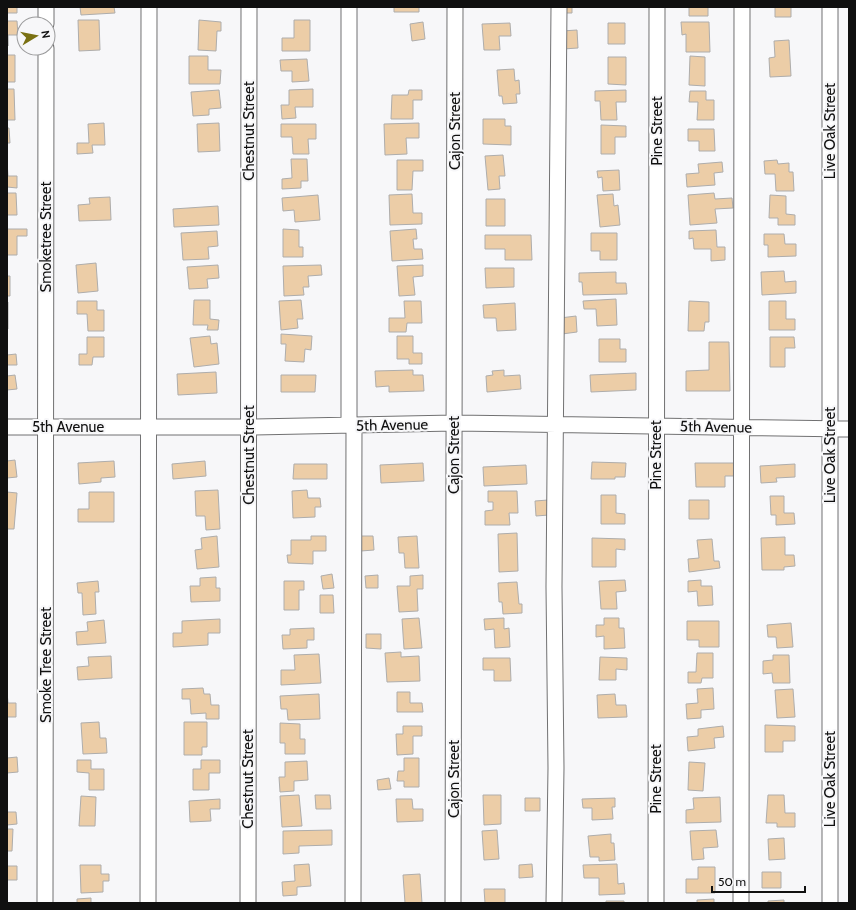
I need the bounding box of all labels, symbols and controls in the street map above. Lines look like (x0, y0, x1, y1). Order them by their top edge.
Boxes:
north arrow (16, 16, 56, 56)
text: N (38, 29, 53, 39)
street label: Chestnut Street (240, 81, 258, 181)
street label: Live Oak Street (821, 83, 839, 179)
street label: Cajon Street (446, 92, 464, 170)
street label: Pine Street (648, 96, 666, 166)
street label: Smoketree Street (37, 181, 55, 293)
street label: Chestnut Street (240, 405, 258, 505)
street label: Live Oak Street (821, 407, 839, 503)
street label: 5th Avenue (356, 415, 429, 435)
street label: Cajon Street (445, 416, 463, 494)
street label: 5th Avenue (680, 417, 753, 437)
street label: 5th Avenue (32, 418, 104, 436)
street label: Pine Street (647, 420, 665, 490)
street label: Smoke Tree Street (37, 607, 55, 723)
street label: Chestnut Street (239, 729, 257, 829)
street label: Live Oak Street (821, 731, 839, 827)
street label: Cajon Street (445, 740, 463, 818)
street label: Pine Street (647, 744, 665, 814)
scale bar (712, 868, 805, 894)
text: 50 m (718, 874, 746, 889)

